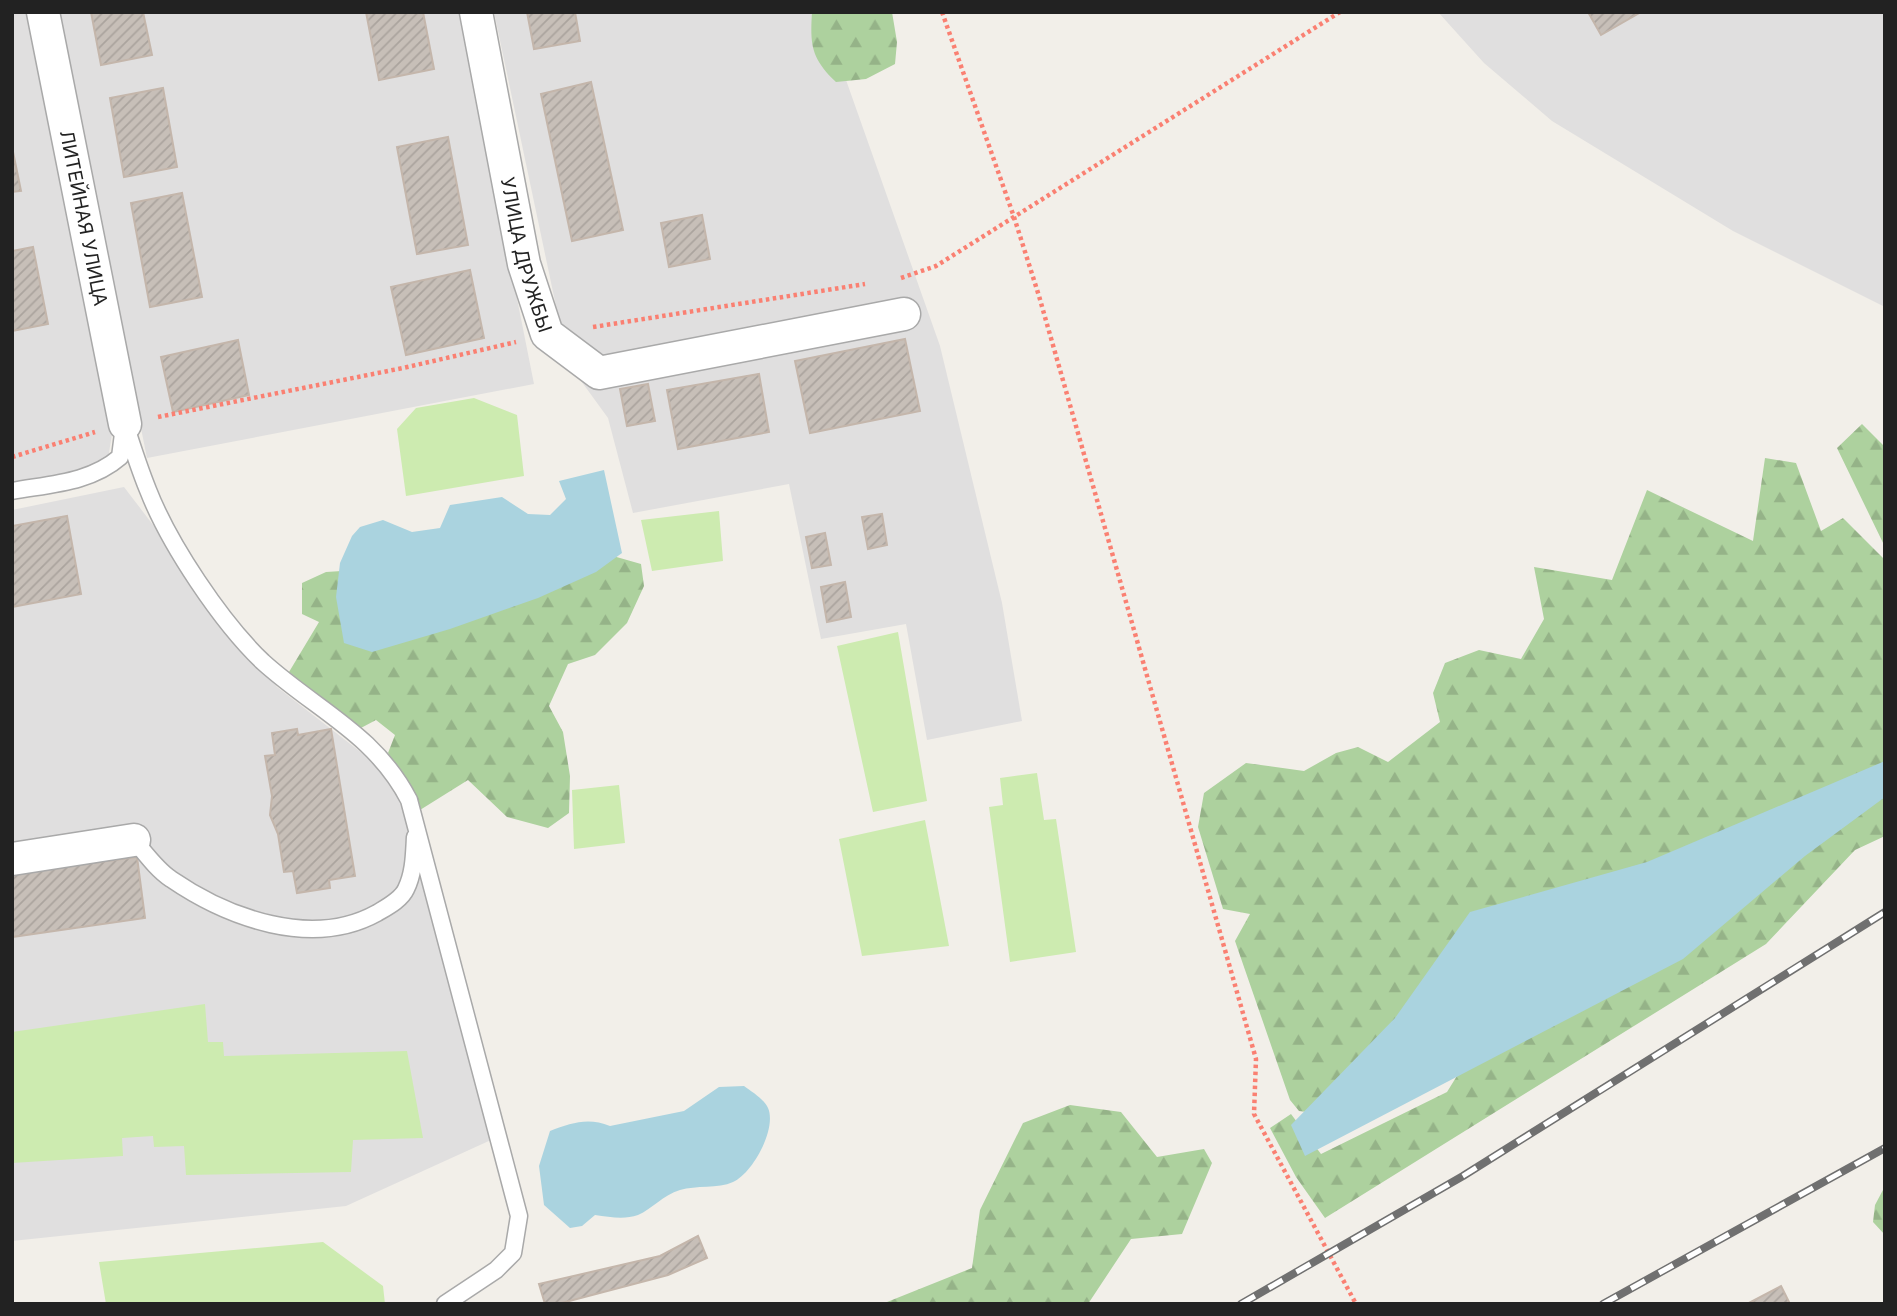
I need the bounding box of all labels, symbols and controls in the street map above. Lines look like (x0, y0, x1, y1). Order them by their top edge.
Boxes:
street label: ЛИТЕЙНАЯ УЛИЦА (55, 128, 113, 308)
street label: УЛИЦА ДРУЖБЫ (496, 175, 557, 335)

